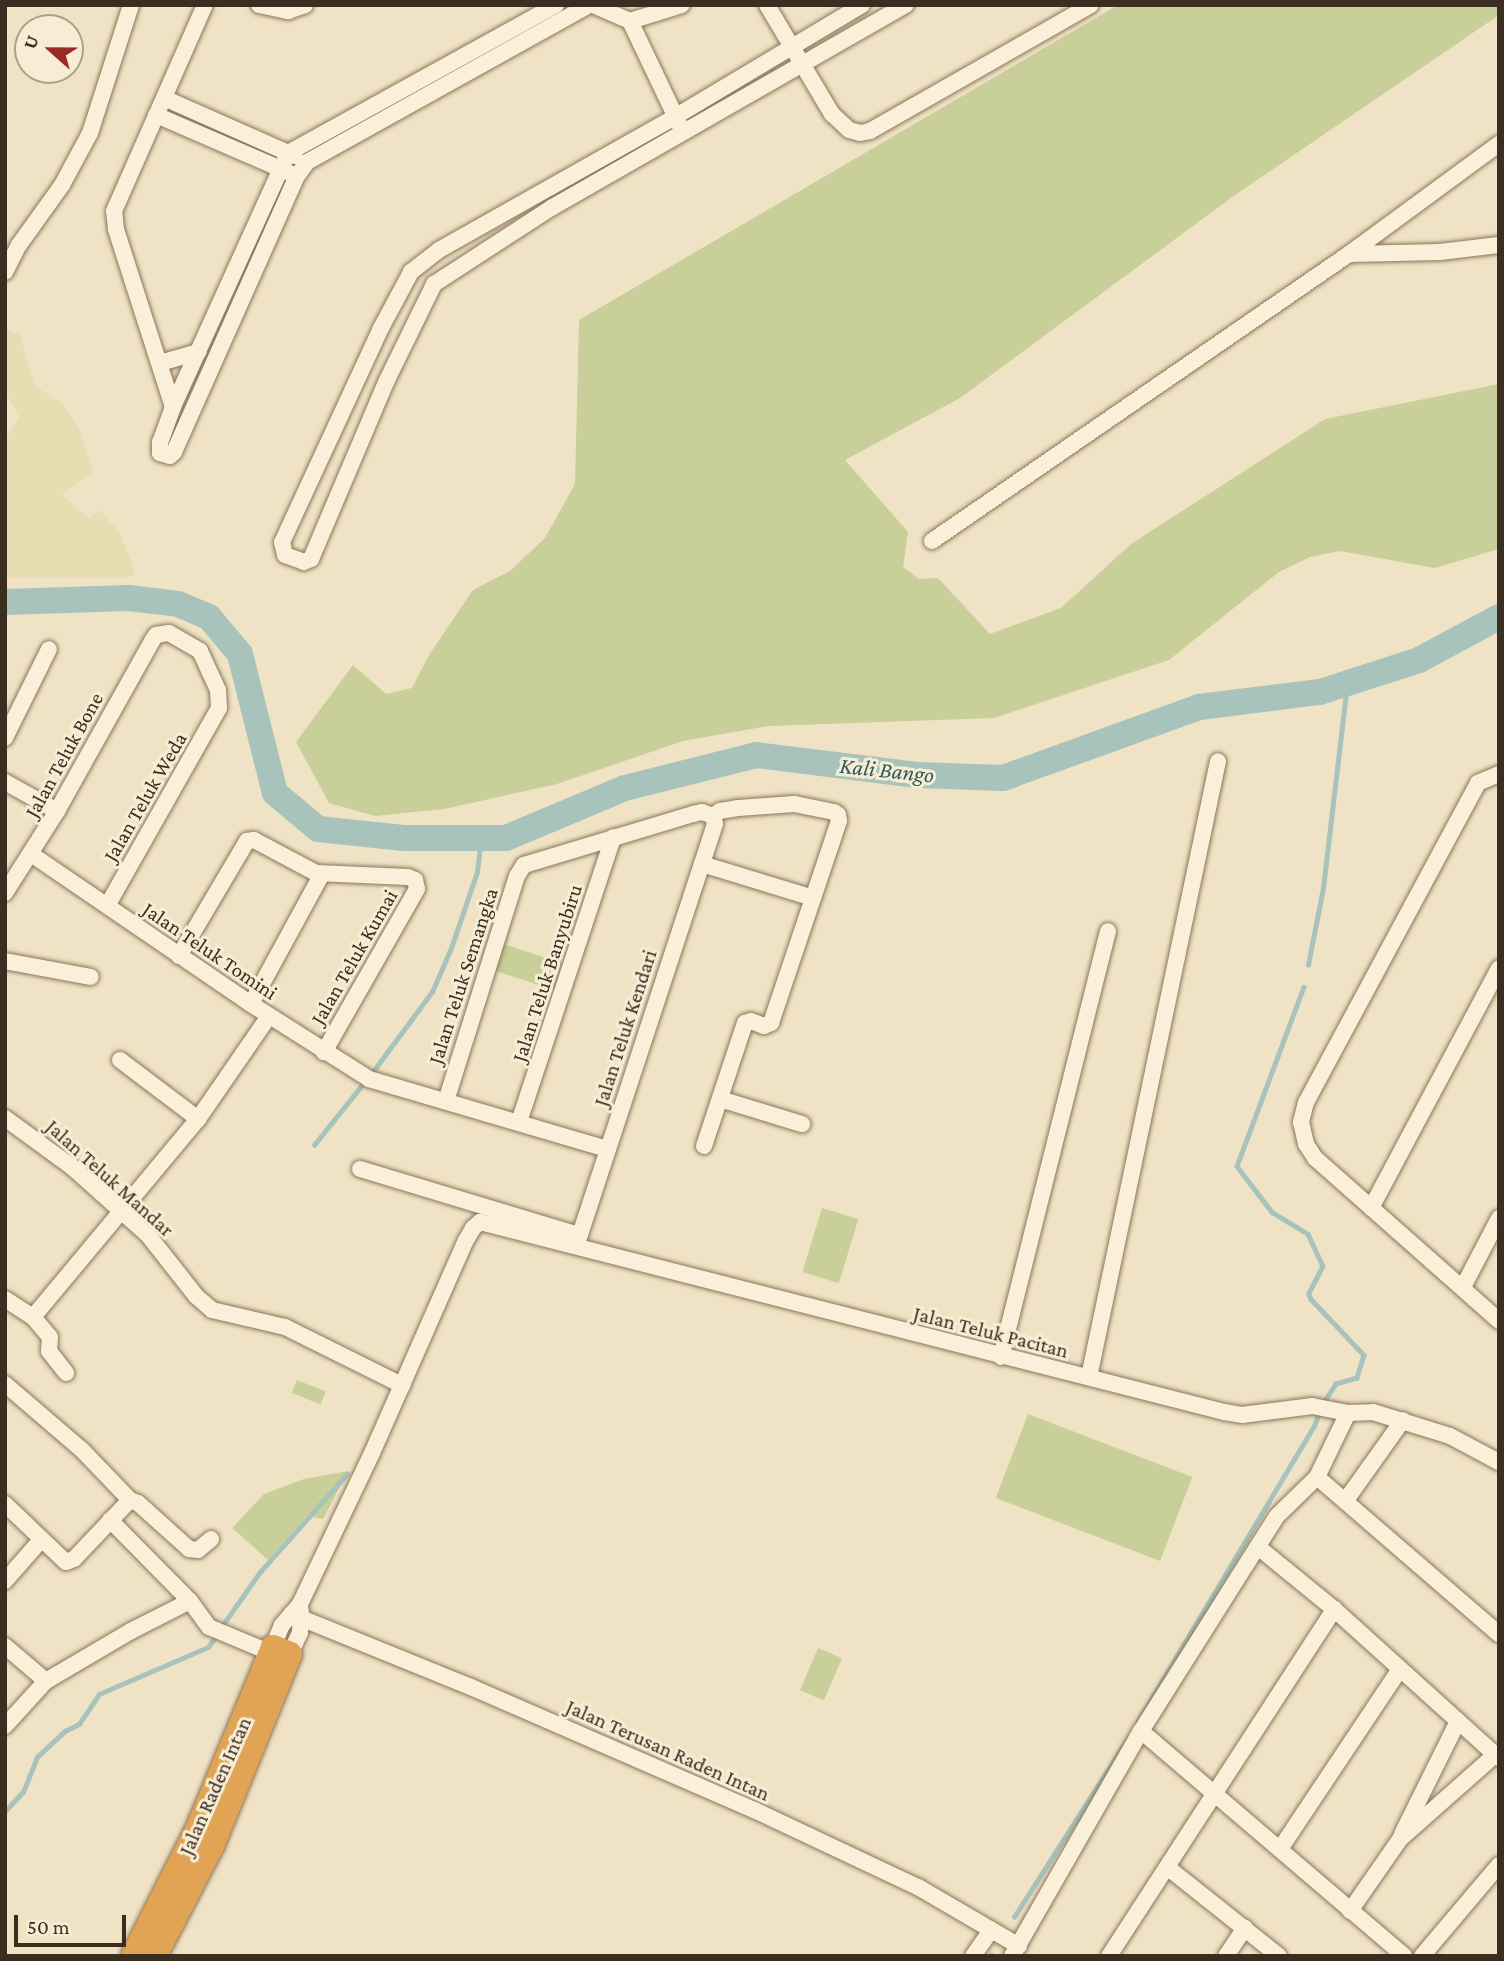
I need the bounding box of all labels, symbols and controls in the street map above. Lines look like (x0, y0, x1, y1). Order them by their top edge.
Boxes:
north arrow (14, 14, 84, 84)
text: U (19, 32, 43, 52)
street label: Jalan Teluk Bone (19, 688, 109, 822)
street label: Jalan Teluk Weda (98, 728, 192, 866)
water label: Kali Bango (838, 751, 936, 789)
street label: Jalan Teluk Banyubiru (506, 881, 588, 1065)
street label: Jalan Teluk Kumai (305, 885, 403, 1029)
street label: Jalan Teluk Semangka (423, 885, 503, 1067)
street label: Jalan Teluk Tomini (138, 897, 282, 1005)
street label: Jalan Teluk Kendari (588, 947, 662, 1109)
street label: Jalan Teluk Mandar (41, 1114, 179, 1242)
street label: Jalan Teluk Pacitan (911, 1301, 1071, 1363)
street label: Jalan Terusan Raden Intan (562, 1694, 774, 1806)
street label: Jalan Raden Intan (173, 1713, 257, 1859)
scale bar (18, 1902, 130, 1946)
text: 50 m (27, 1915, 70, 1939)

